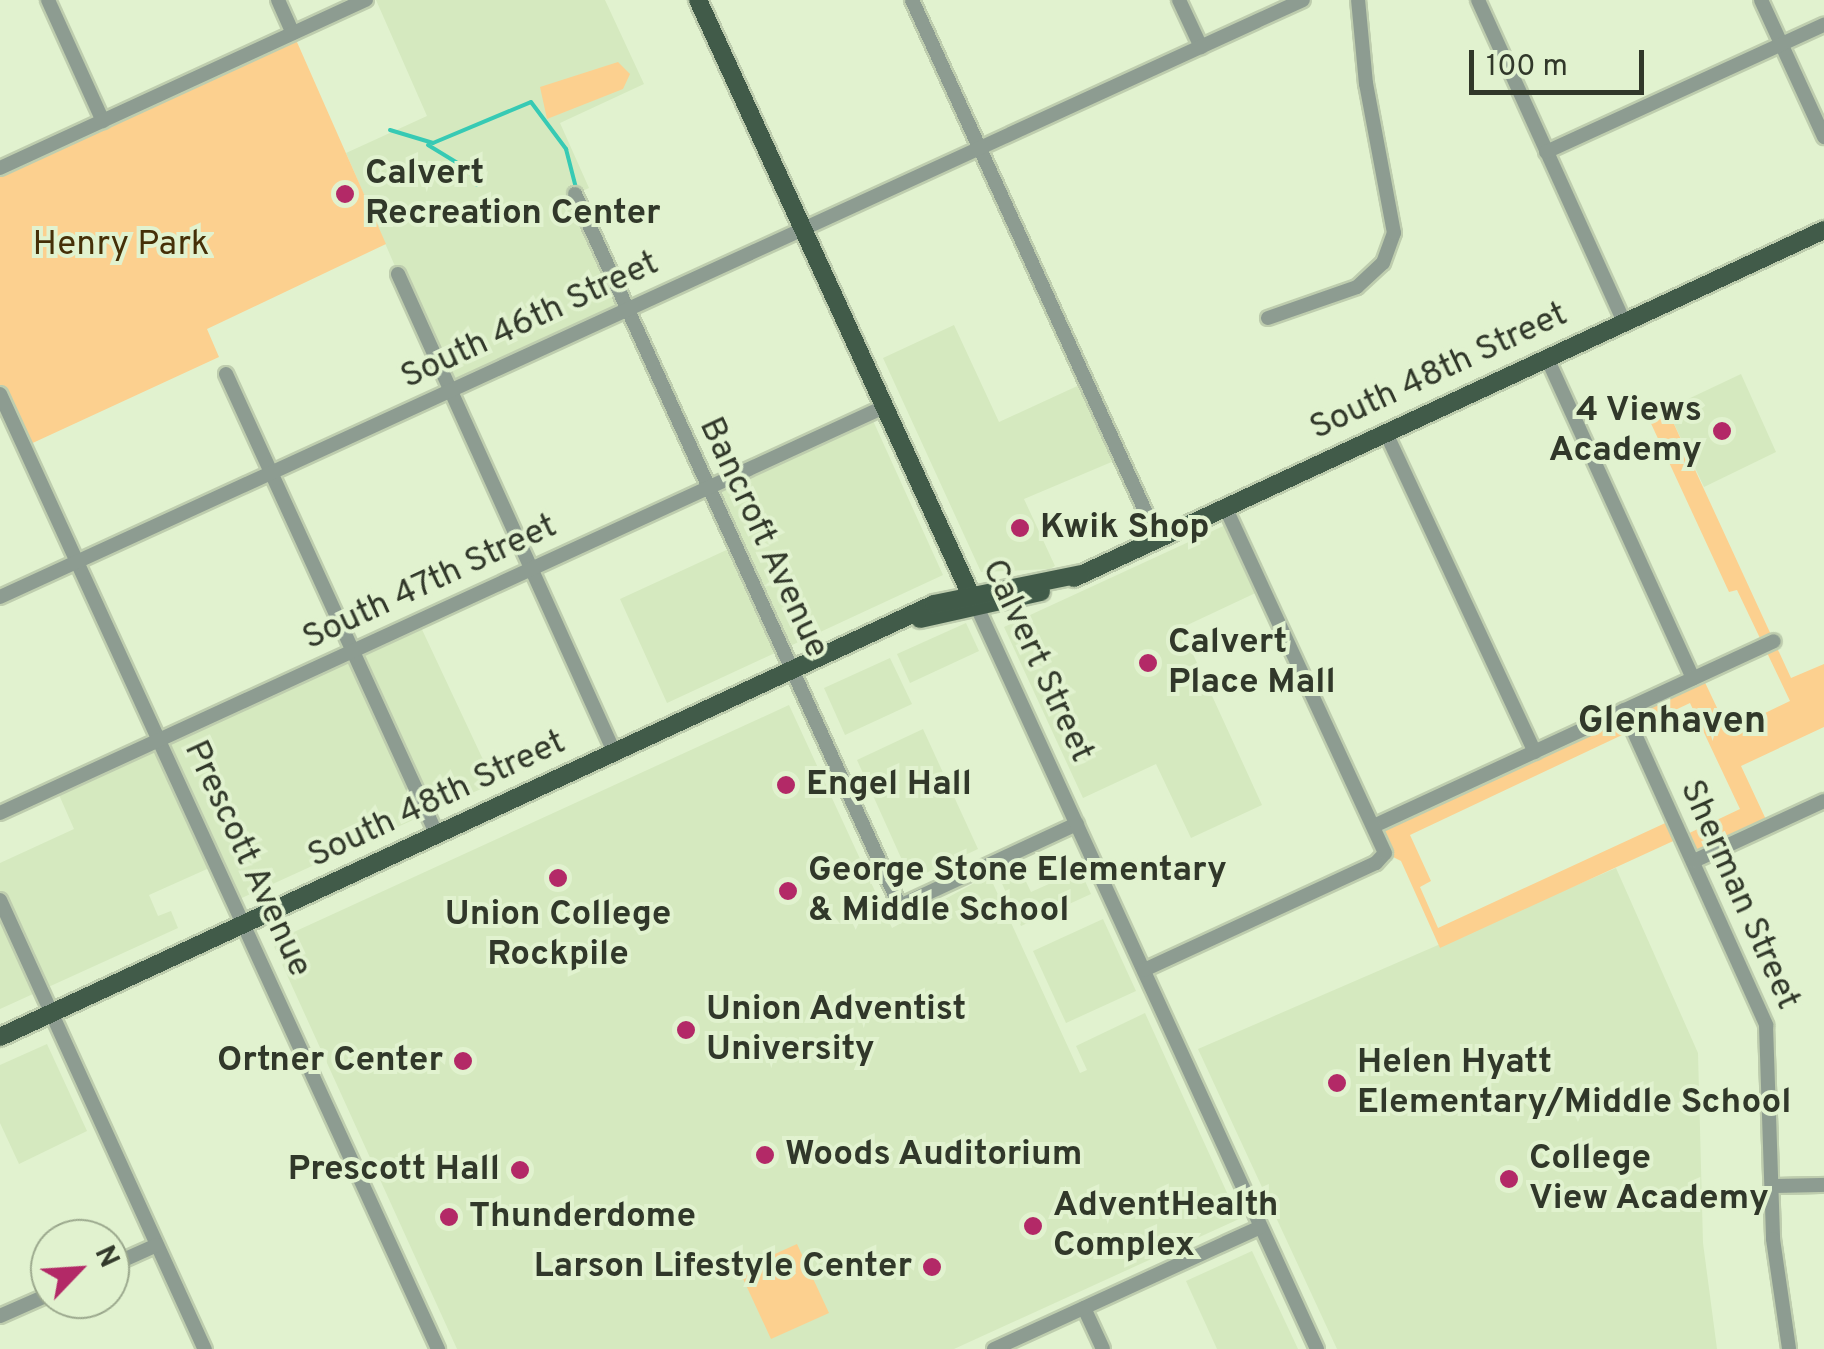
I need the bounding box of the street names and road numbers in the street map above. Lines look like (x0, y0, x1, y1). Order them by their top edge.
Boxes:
street label: South 46th Street (394, 243, 666, 399)
street label: South 48th Street (1304, 294, 1574, 450)
street label: Bancroft Avenue (689, 410, 837, 666)
street label: South 47th Street (296, 506, 564, 660)
street label: Calvert Street (972, 553, 1102, 769)
street label: South 48th Street (302, 722, 572, 878)
street label: Prescott Avenue (174, 733, 320, 985)
street label: Sherman Street (1670, 774, 1808, 1016)

